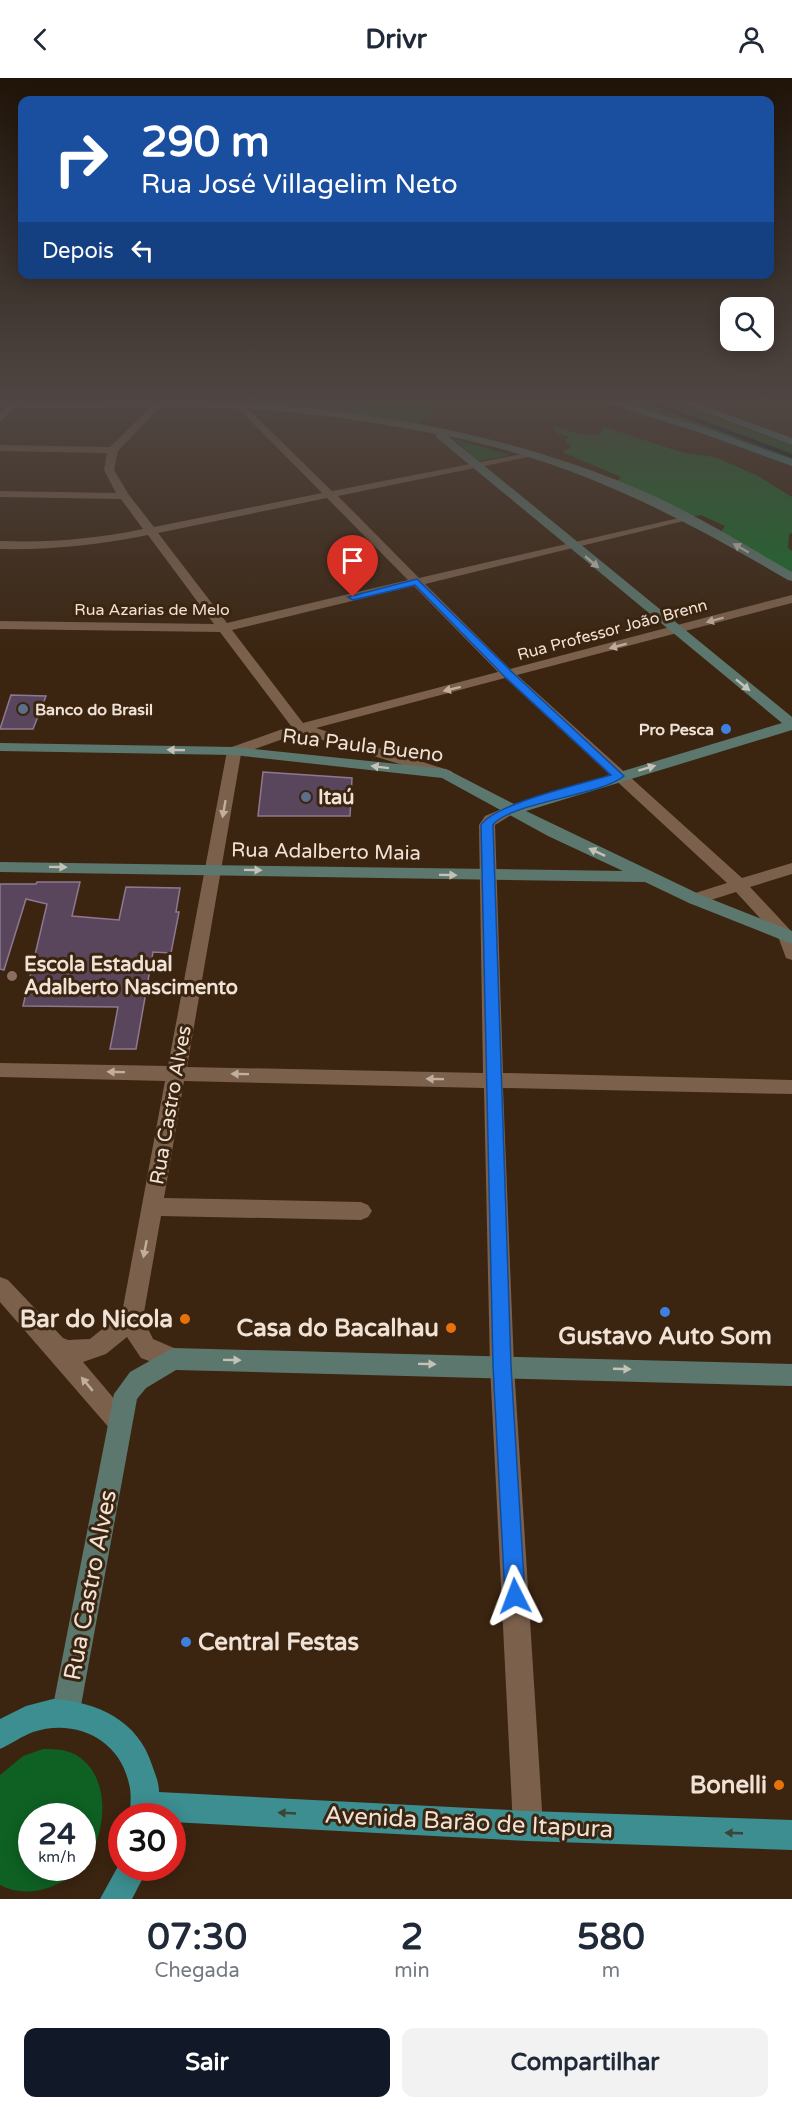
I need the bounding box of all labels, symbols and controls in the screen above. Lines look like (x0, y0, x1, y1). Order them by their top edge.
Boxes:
icon: back (24, 23, 57, 56)
text: Drivr (365, 23, 427, 56)
icon: person (735, 23, 768, 56)
text: 290 m (141, 117, 270, 168)
icon: right (42, 120, 120, 198)
text: Rua José Villagelim Neto (141, 168, 458, 201)
icon: left (126, 234, 159, 267)
text: Depois (42, 238, 114, 264)
map controls (720, 297, 774, 351)
button: search (720, 297, 774, 351)
pin (327, 535, 378, 597)
one-way arrow (733, 542, 749, 553)
icon: arrive (336, 544, 369, 577)
one-way arrow (584, 555, 599, 568)
street label: Rua Professor João Brenn (515, 595, 710, 665)
street label: Rua Azarias de Melo (74, 600, 230, 620)
one-way arrow (706, 615, 724, 625)
one-way arrow (609, 642, 627, 651)
one-way arrow (735, 679, 751, 692)
one-way arrow (443, 685, 461, 695)
place label: Banco do Brasil (35, 700, 153, 720)
marker: Banco do Brasil (16, 702, 30, 716)
place label: Pro Pesca (639, 720, 714, 740)
marker: Pro Pesca (719, 722, 733, 736)
street label: Rua Paula Bueno (281, 724, 445, 768)
one-way arrow (166, 745, 185, 755)
one-way arrow (370, 762, 389, 772)
one-way arrow (638, 763, 656, 772)
place label: Itaú (318, 786, 354, 810)
marker: Itaú (299, 790, 313, 804)
one-way arrow (219, 799, 228, 818)
street label: Rua Adalberto Maia (231, 838, 421, 866)
one-way arrow (589, 848, 606, 857)
one-way arrow (49, 862, 68, 872)
one-way arrow (244, 865, 263, 875)
one-way arrow (439, 870, 458, 879)
place label: Escola Estadual Adalberto Nascimento (24, 953, 238, 1000)
marker: Escola Estadual Adalberto Nascimento (5, 969, 19, 983)
street label: Rua Castro Alves (145, 1024, 197, 1187)
one-way arrow (106, 1067, 125, 1077)
one-way arrow (231, 1070, 250, 1079)
one-way arrow (425, 1074, 444, 1083)
one-way arrow (140, 1239, 149, 1258)
place label: Bar do Nicola (20, 1305, 173, 1334)
marker: Gustavo Auto Som (658, 1305, 672, 1319)
marker: Bar do Nicola (178, 1312, 192, 1326)
place label: Casa do Bacalhau (237, 1314, 439, 1343)
marker: Casa do Bacalhau (444, 1321, 458, 1335)
place label: Gustavo Auto Som (558, 1322, 772, 1351)
one-way arrow (222, 1356, 241, 1365)
one-way arrow (417, 1359, 436, 1369)
one-way arrow (612, 1365, 631, 1374)
one-way arrow (81, 1377, 94, 1392)
street label: Rua Castro Alves (58, 1487, 123, 1683)
position arrow (483, 1564, 547, 1628)
place label: Central Festas (198, 1628, 359, 1657)
marker: Central Festas (179, 1635, 193, 1649)
place label: Bonelli (690, 1771, 767, 1800)
marker: Bonelli (772, 1778, 786, 1792)
street label: Avenida Barão de Itapura (324, 1800, 614, 1845)
speed limit sign: 30 (108, 1803, 186, 1881)
one-way arrow (277, 1809, 296, 1818)
text: 24 (38, 1816, 76, 1853)
one-way arrow (724, 1828, 743, 1838)
text: km/h (38, 1848, 76, 1866)
text: 07:30 (147, 1916, 247, 1959)
text: 2 (401, 1916, 423, 1959)
text: 580 (577, 1916, 645, 1959)
text: Chegada (155, 1959, 240, 1983)
text: min (394, 1959, 430, 1983)
text: m (602, 1959, 620, 1983)
button: Sair (24, 2028, 390, 2097)
button: Compartilhar (402, 2028, 768, 2097)

